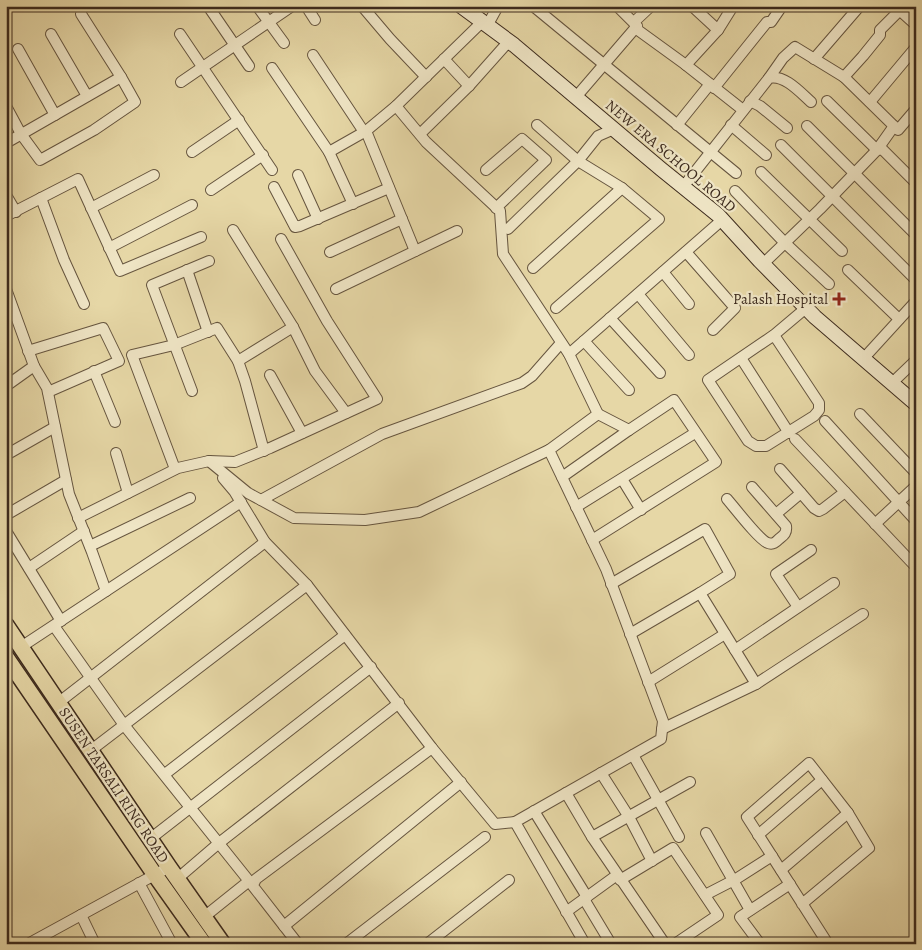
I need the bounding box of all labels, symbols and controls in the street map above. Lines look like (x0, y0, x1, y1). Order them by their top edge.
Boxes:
street label: NEW ERA SCHOOL ROAD (601, 95, 741, 217)
place label: Palash Hospital (733, 289, 828, 309)
marker: Palash Hospital (832, 292, 846, 306)
street label: SUSEN TARSALI RING ROAD (54, 703, 174, 867)

